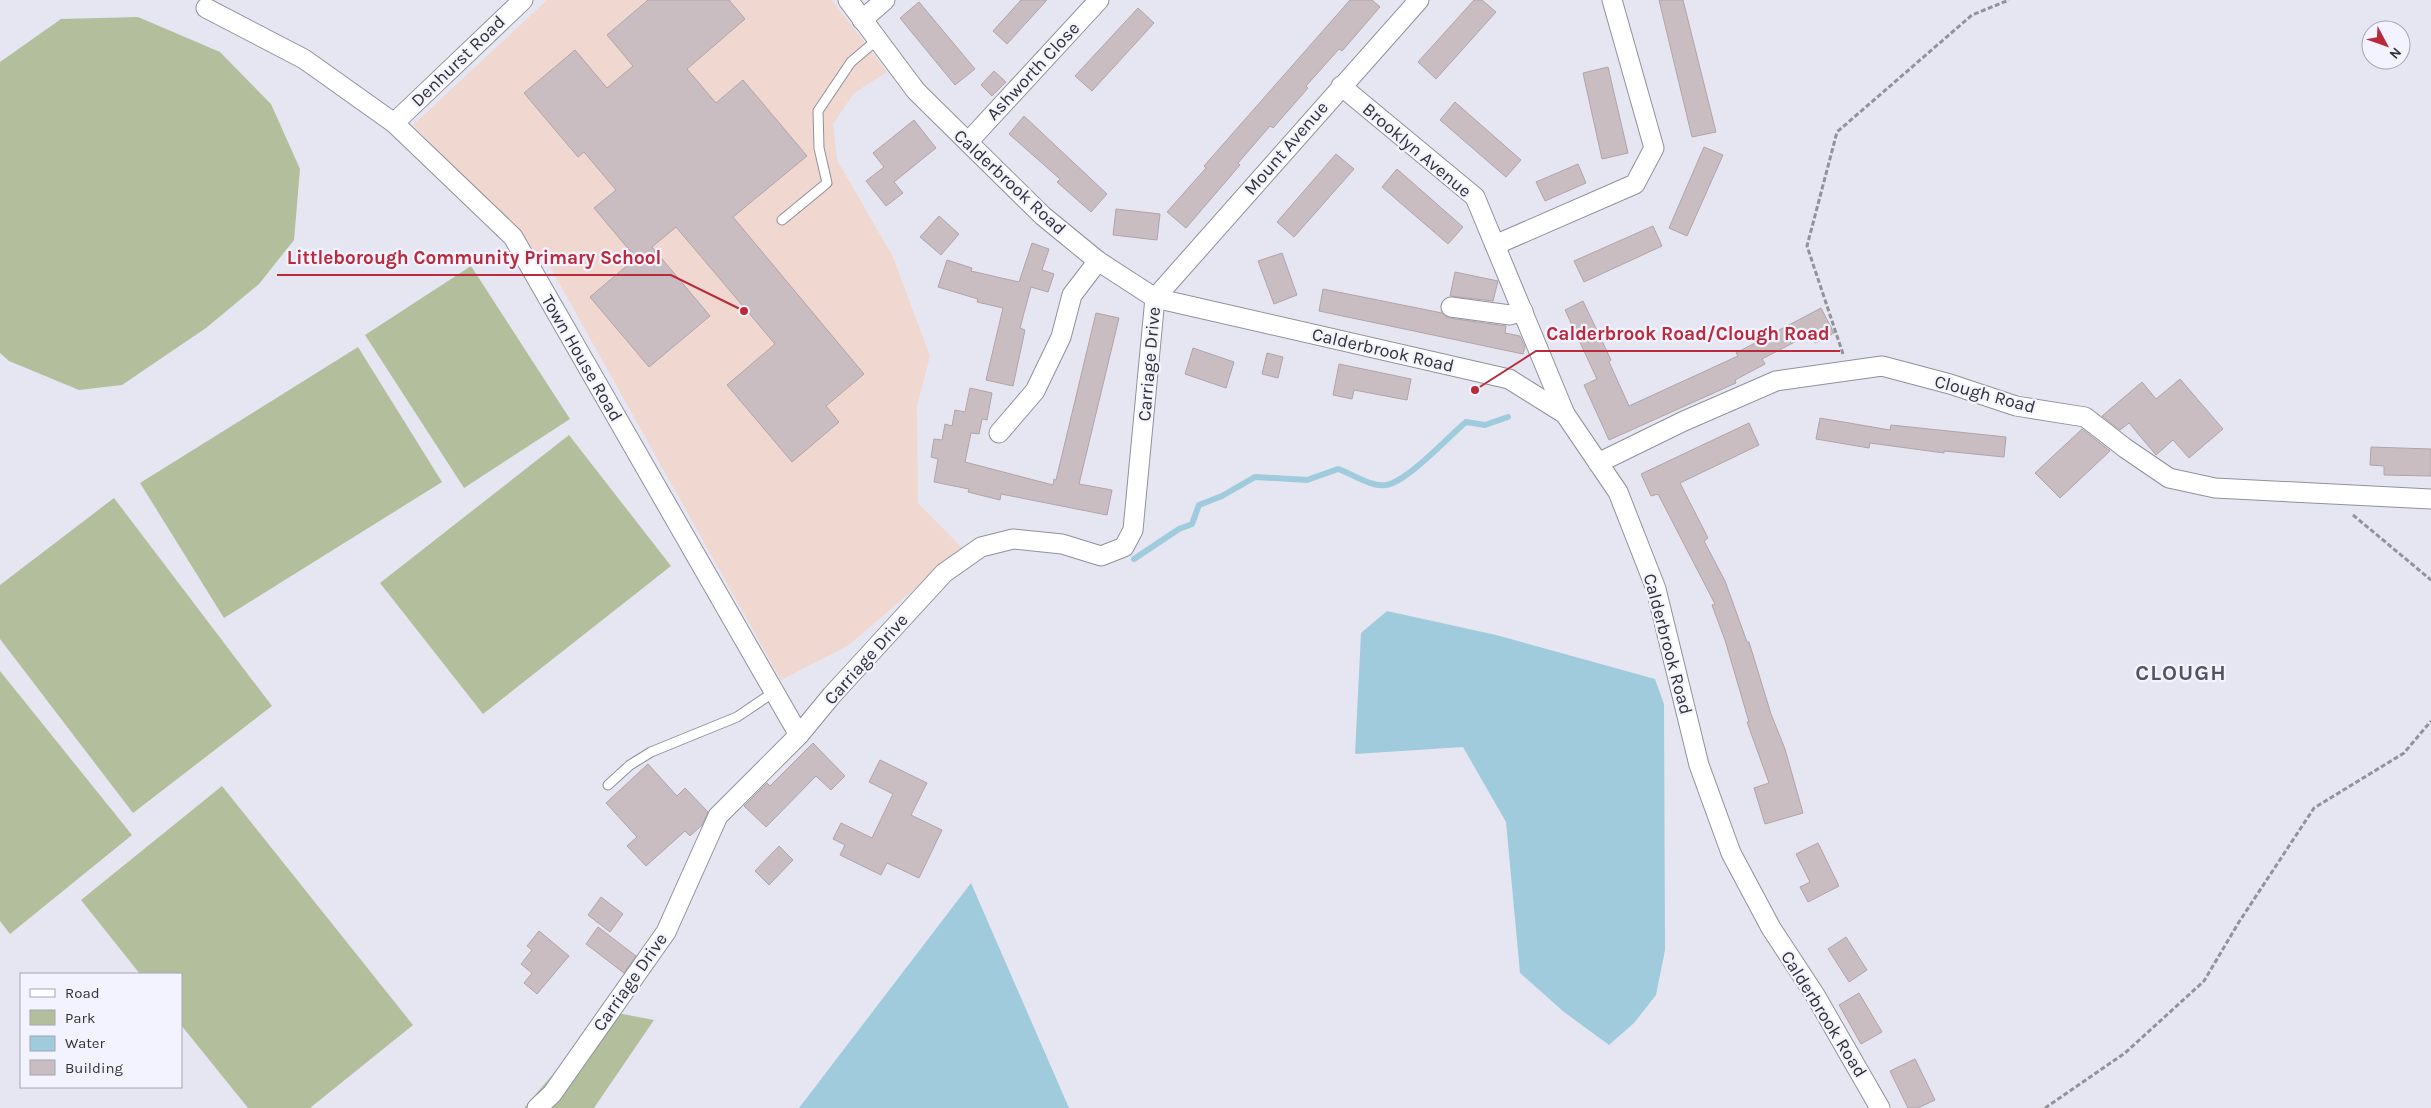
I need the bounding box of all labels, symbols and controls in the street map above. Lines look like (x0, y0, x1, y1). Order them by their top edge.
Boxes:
street label: Denhurst Road (406, 11, 510, 111)
street label: Ashworth Close (982, 17, 1084, 125)
north arrow (2361, 20, 2411, 70)
text: N (2386, 44, 2405, 63)
street label: Mount Avenue (1239, 97, 1333, 199)
street label: Brooklyn Avenue (1358, 98, 1476, 202)
street label: Calderbrook Road (949, 124, 1071, 240)
callout: Littleborough Community Primary School (277, 241, 671, 275)
text: Littleborough Community Primary School (287, 247, 661, 269)
street label: Town House Road (537, 291, 627, 425)
street label: Carriage Drive (1133, 306, 1165, 422)
callout: Calderbrook Road/Clough Road (1536, 317, 1840, 351)
street label: Calderbrook Road (1310, 323, 1456, 377)
text: Calderbrook Road/Clough Road (1546, 323, 1830, 345)
street label: Clough Road (1932, 370, 2038, 418)
street label: Calderbrook Road (1639, 571, 1697, 717)
street label: Carriage Drive (819, 609, 913, 709)
district label: CLOUGH (2135, 660, 2227, 686)
street label: Carriage Drive (588, 929, 672, 1035)
street label: Calderbrook Road (1776, 947, 1872, 1081)
legend (20, 973, 182, 1088)
text: Road (65, 984, 100, 1002)
text: Park (65, 1009, 95, 1027)
text: Water (65, 1034, 106, 1052)
text: Building (65, 1059, 123, 1077)

